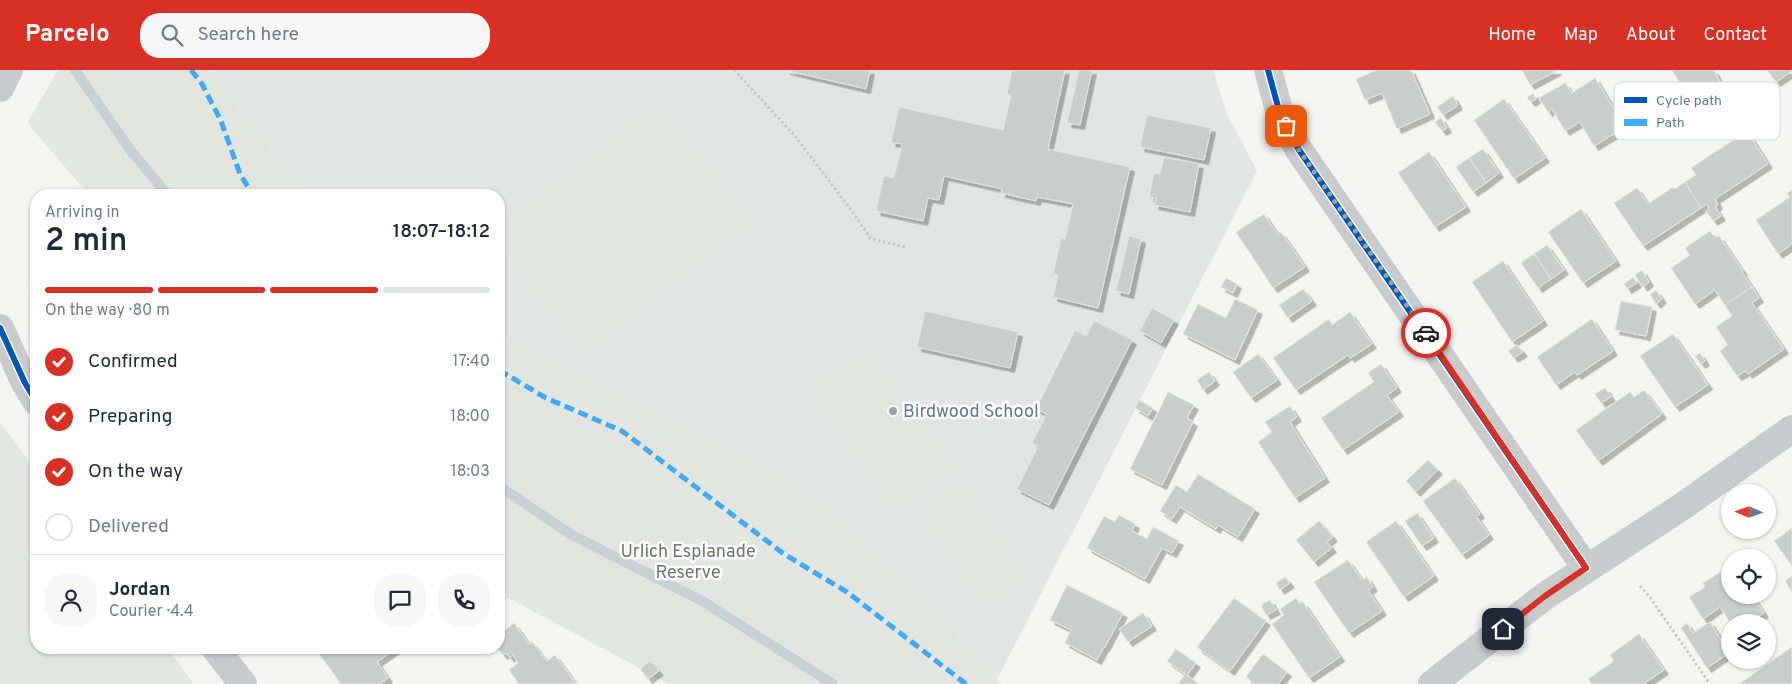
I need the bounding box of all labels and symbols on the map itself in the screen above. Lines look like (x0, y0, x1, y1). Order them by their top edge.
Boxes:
legend (1614, 82, 1780, 140)
text: Cycle path (1656, 93, 1722, 110)
pin (1265, 105, 1307, 147)
text: Path (1656, 115, 1685, 132)
courier (1401, 308, 1451, 358)
place label: Birdwood School (903, 401, 1039, 424)
marker: Birdwood School (887, 405, 899, 417)
north arrow (1721, 484, 1776, 539)
park label: Urlich Esplanade Reserve (620, 541, 756, 585)
pin (1482, 608, 1524, 650)

